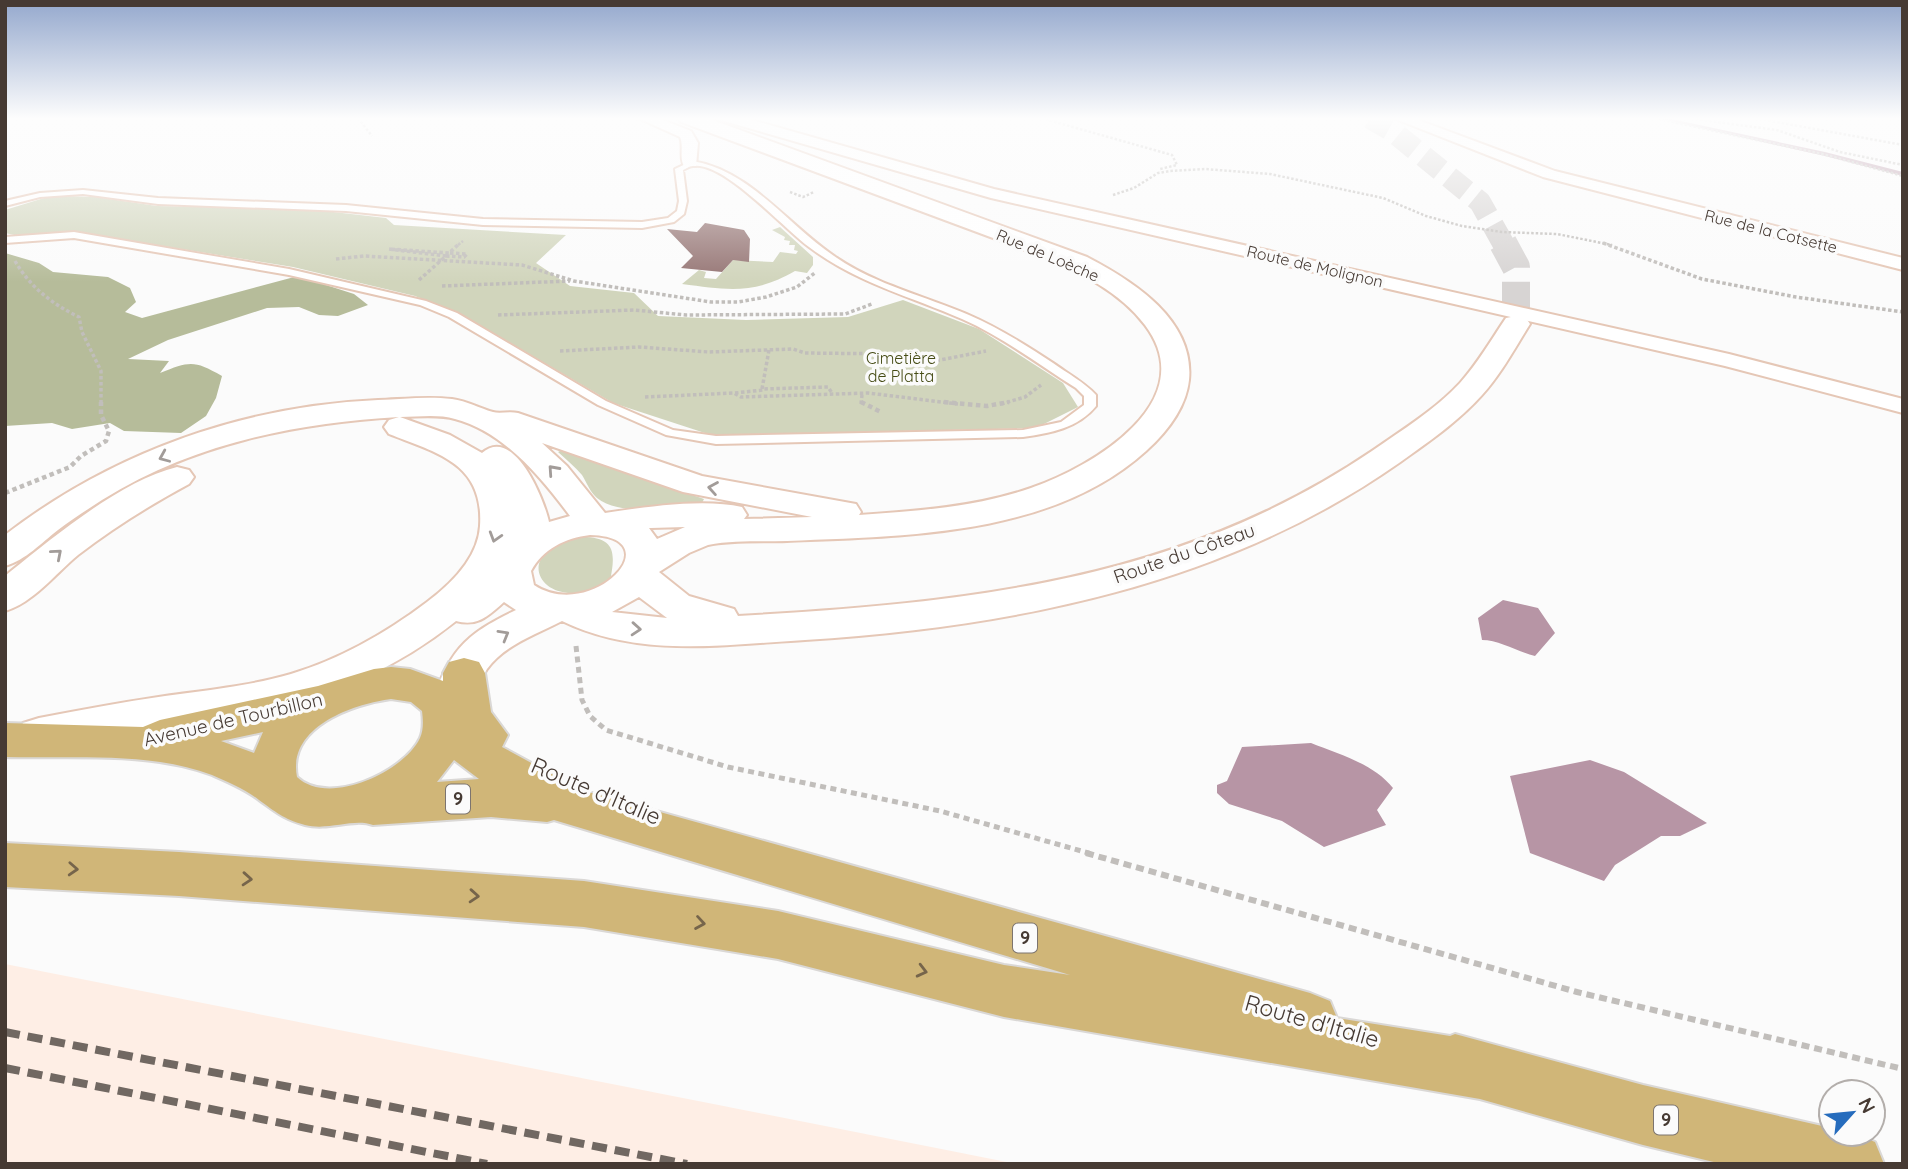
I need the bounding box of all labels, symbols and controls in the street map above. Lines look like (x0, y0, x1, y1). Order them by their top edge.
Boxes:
street label: Rue de la Cotsette (1703, 205, 1839, 257)
street label: Rue de Loèche (994, 224, 1102, 286)
street label: Route de Molignon (1245, 241, 1385, 291)
park label: Cimetière de Platta (866, 348, 936, 386)
one-way arrow (159, 449, 171, 463)
one-way arrow (549, 466, 561, 479)
one-way arrow (707, 481, 719, 496)
street label: Route du Côteau (1110, 518, 1258, 588)
one-way arrow (489, 530, 504, 542)
one-way arrow (48, 550, 61, 562)
one-way arrow (630, 621, 641, 636)
one-way arrow (497, 630, 510, 643)
street label: Avenue de Tourbillon (141, 687, 325, 751)
street label: Route d'Italie (527, 750, 666, 831)
road number: 9 (446, 784, 470, 814)
one-way arrow (68, 861, 79, 876)
one-way arrow (242, 871, 253, 886)
one-way arrow (469, 888, 480, 903)
one-way arrow (694, 915, 706, 930)
road number: 9 (1013, 923, 1037, 953)
one-way arrow (916, 963, 928, 977)
street label: Route d'Italie (1242, 988, 1383, 1054)
north arrow (1817, 1078, 1887, 1148)
text: N (1853, 1094, 1881, 1117)
road number: 9 (1654, 1106, 1678, 1134)

